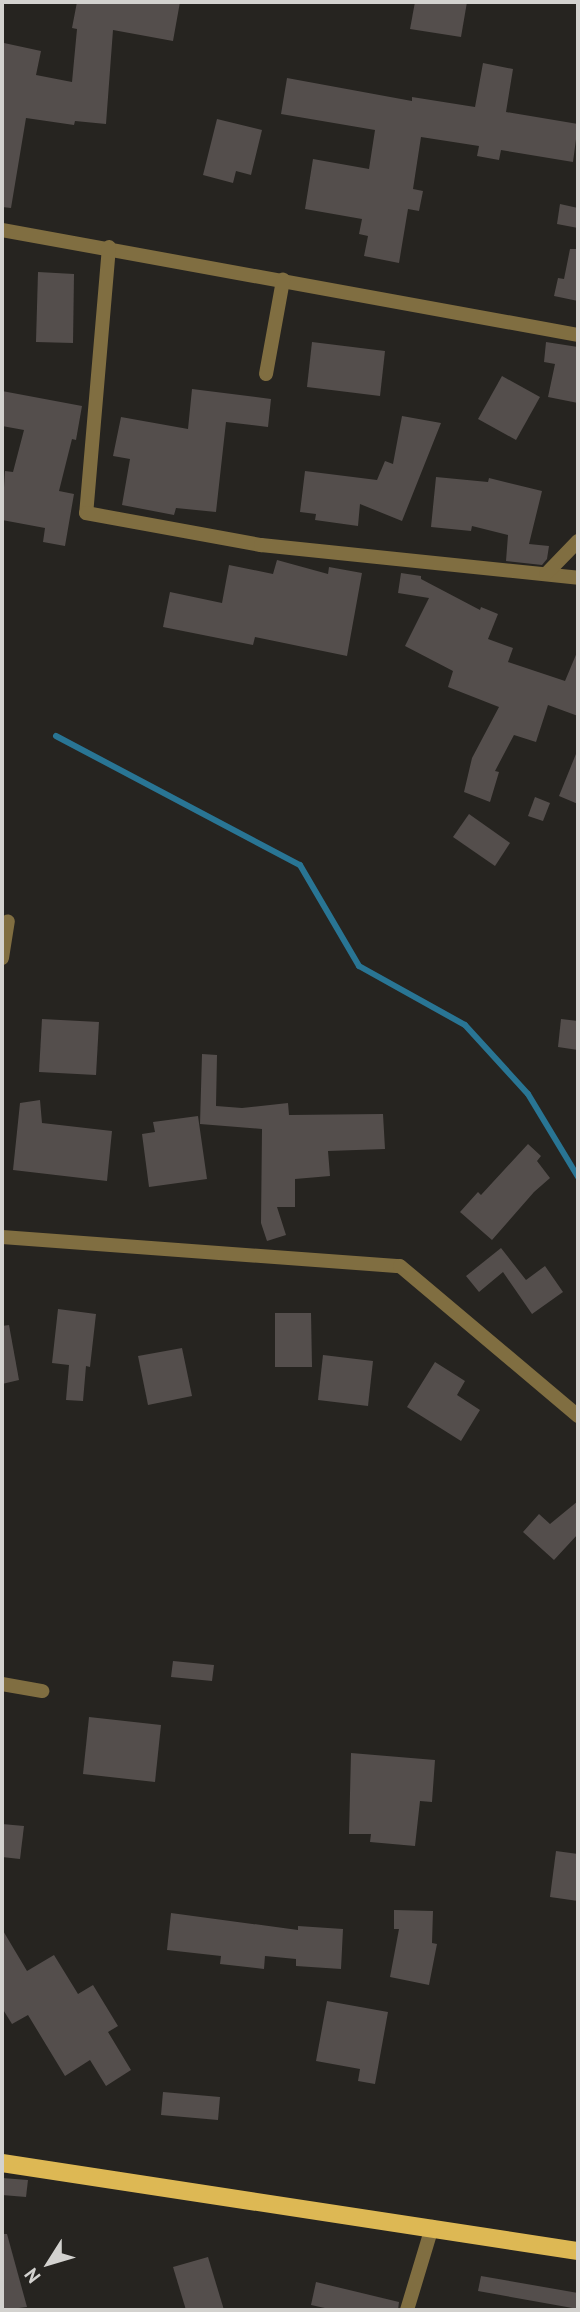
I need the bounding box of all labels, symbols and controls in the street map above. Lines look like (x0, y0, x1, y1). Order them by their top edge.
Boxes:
north arrow (14, 2228, 84, 2298)
text: N (19, 2263, 46, 2288)

